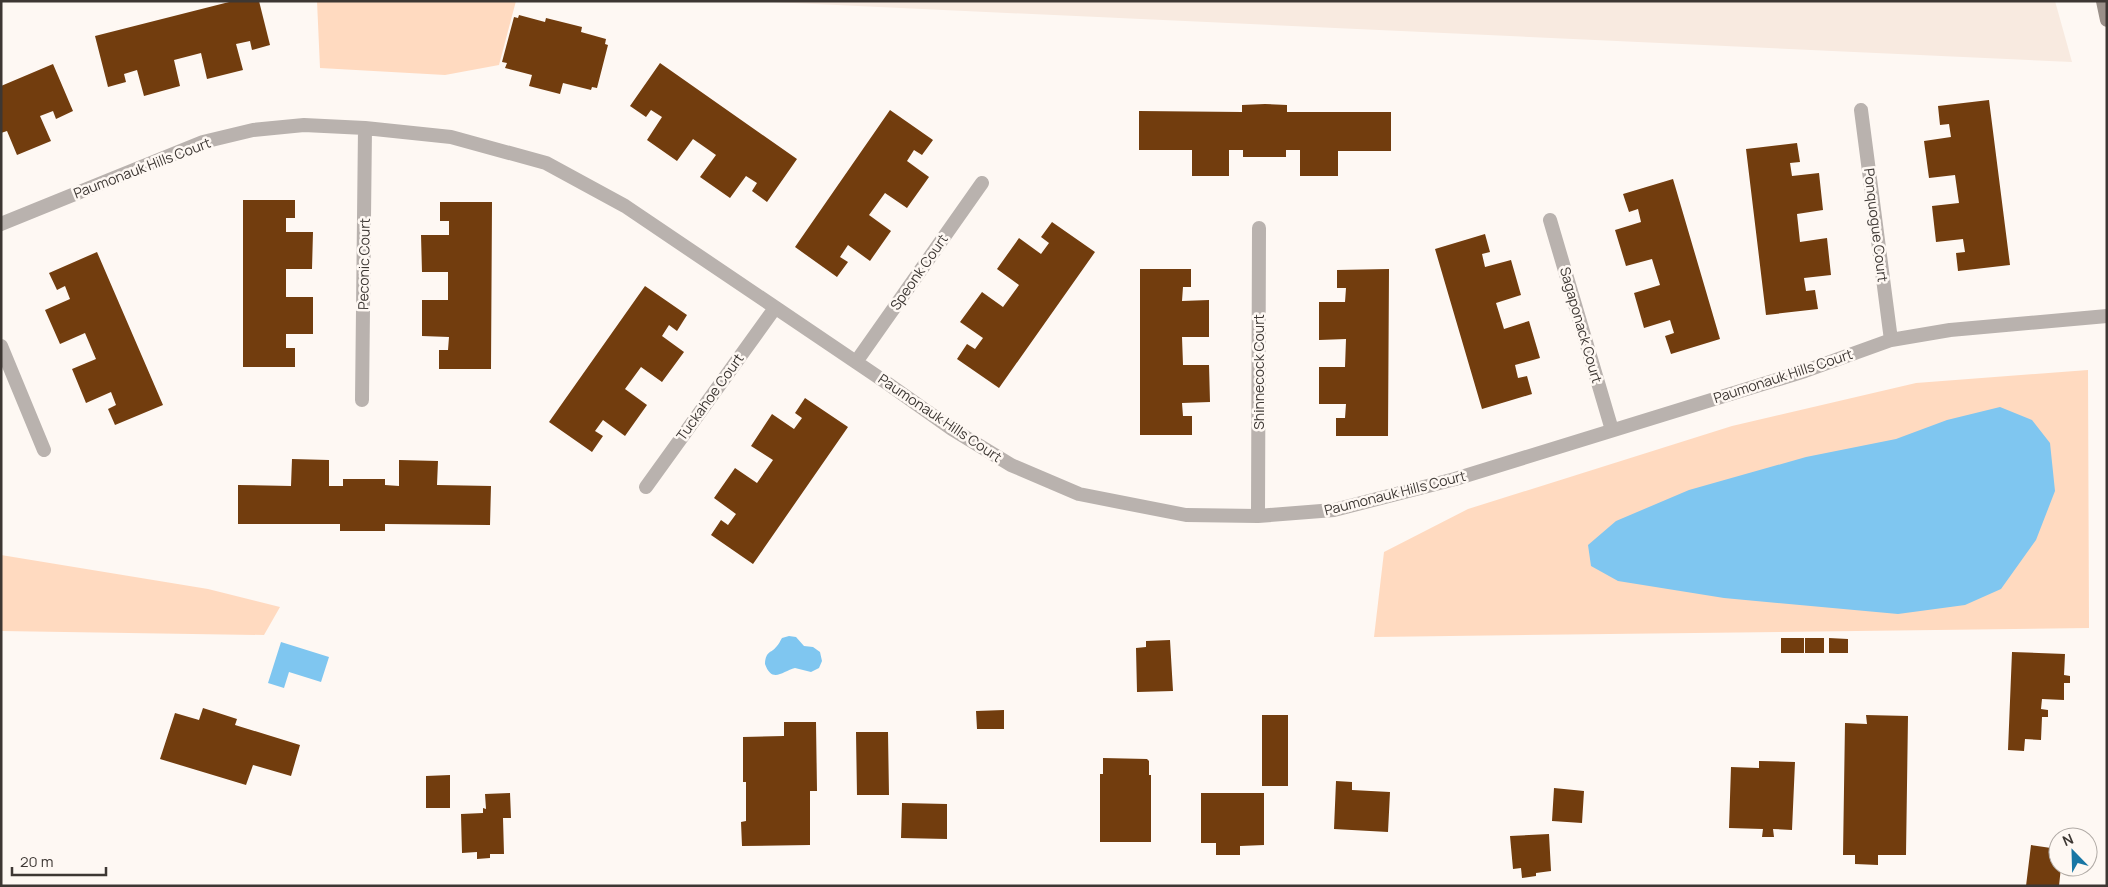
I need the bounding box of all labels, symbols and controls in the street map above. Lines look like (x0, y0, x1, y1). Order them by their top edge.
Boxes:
street label: Paumonauk Hills Court (71, 132, 213, 202)
street label: Ponquogue Court (1860, 167, 1893, 283)
street label: Peconic Court (353, 218, 374, 310)
street label: Speonk Court (885, 230, 952, 313)
street label: Sagaponack Court (1556, 265, 1607, 385)
street label: Shinnecock Court (1249, 314, 1268, 430)
street label: Paumonauk Hills Court (1711, 344, 1855, 407)
street label: Tuckahoe Court (672, 349, 748, 444)
street label: Paumonauk Hills Court (875, 369, 1006, 466)
street label: Paumonauk Hills Court (1322, 466, 1468, 519)
north arrow (2048, 827, 2098, 877)
text: N (2059, 829, 2076, 850)
scale bar (12, 844, 106, 876)
text: 20 m (20, 851, 53, 872)

